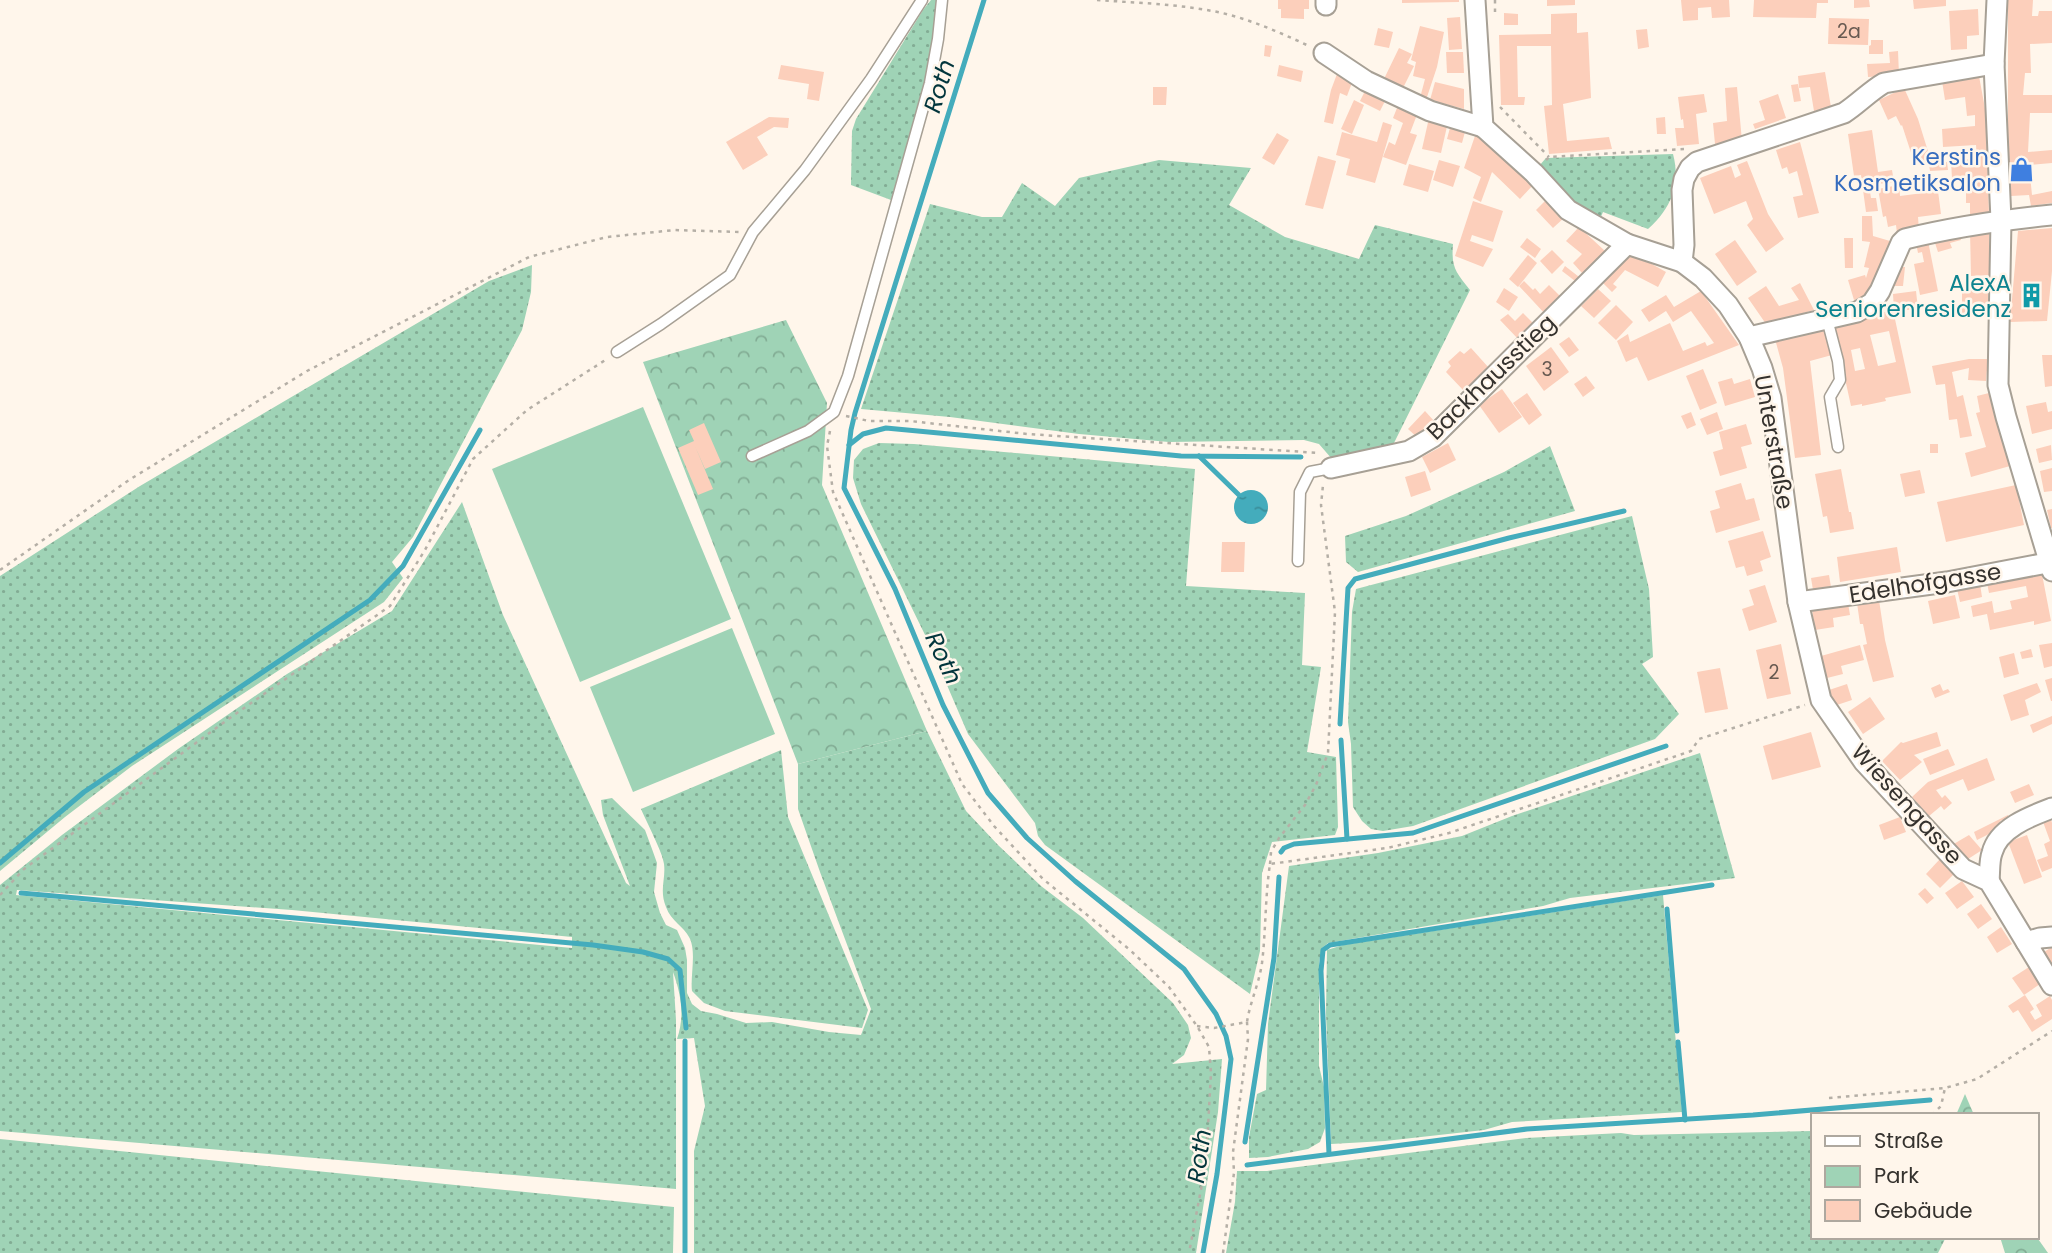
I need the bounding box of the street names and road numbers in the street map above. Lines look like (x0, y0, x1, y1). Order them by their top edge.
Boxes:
street label: Backhausstieg (1419, 307, 1563, 447)
street label: Unterstraße (1746, 372, 1802, 512)
street label: Edelhofgasse (1847, 555, 2003, 611)
street label: Wiesengasse (1844, 737, 1970, 871)

